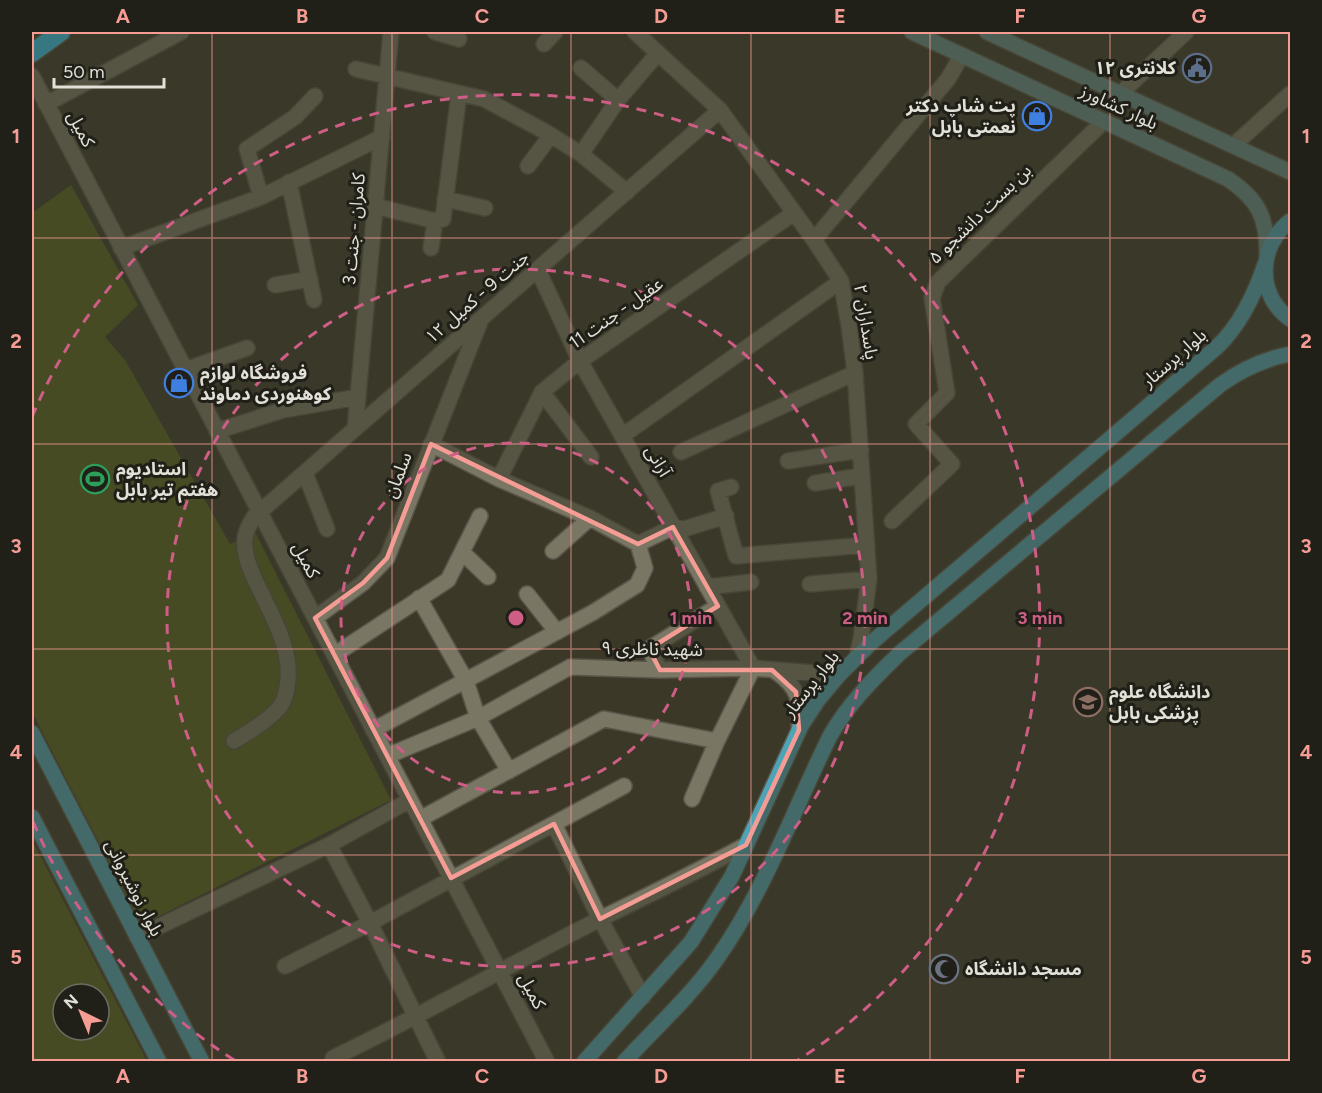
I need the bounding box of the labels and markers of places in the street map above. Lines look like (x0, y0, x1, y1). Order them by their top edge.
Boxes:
public building icon: کلانتری ۱۲ (1181, 52, 1213, 84)
place label: کلانتری ۱۲ (1095, 57, 1177, 79)
place label: پت شاپ دکتر نعمتی بابل (905, 95, 1016, 138)
shop icon: پت شاپ دکتر نعمتی بابل (1021, 100, 1053, 132)
place label: فروشگاه لوازم کوهنوردی دماوند (200, 362, 332, 405)
shop icon: فروشگاه لوازم کوهنوردی دماوند (163, 367, 195, 399)
place label: استادیوم هفتم تیر بابل (116, 458, 218, 503)
sports icon: استادیوم هفتم تیر بابل (79, 463, 111, 495)
centre of rings (506, 608, 526, 628)
place label: دانشگاه علوم پزشکی بابل (1109, 681, 1210, 725)
school or university icon: دانشگاه علوم پزشکی بابل (1072, 686, 1104, 718)
mosque icon: مسجد دانشگاه (928, 953, 960, 985)
place label: مسجد دانشگاه (965, 958, 1082, 980)

